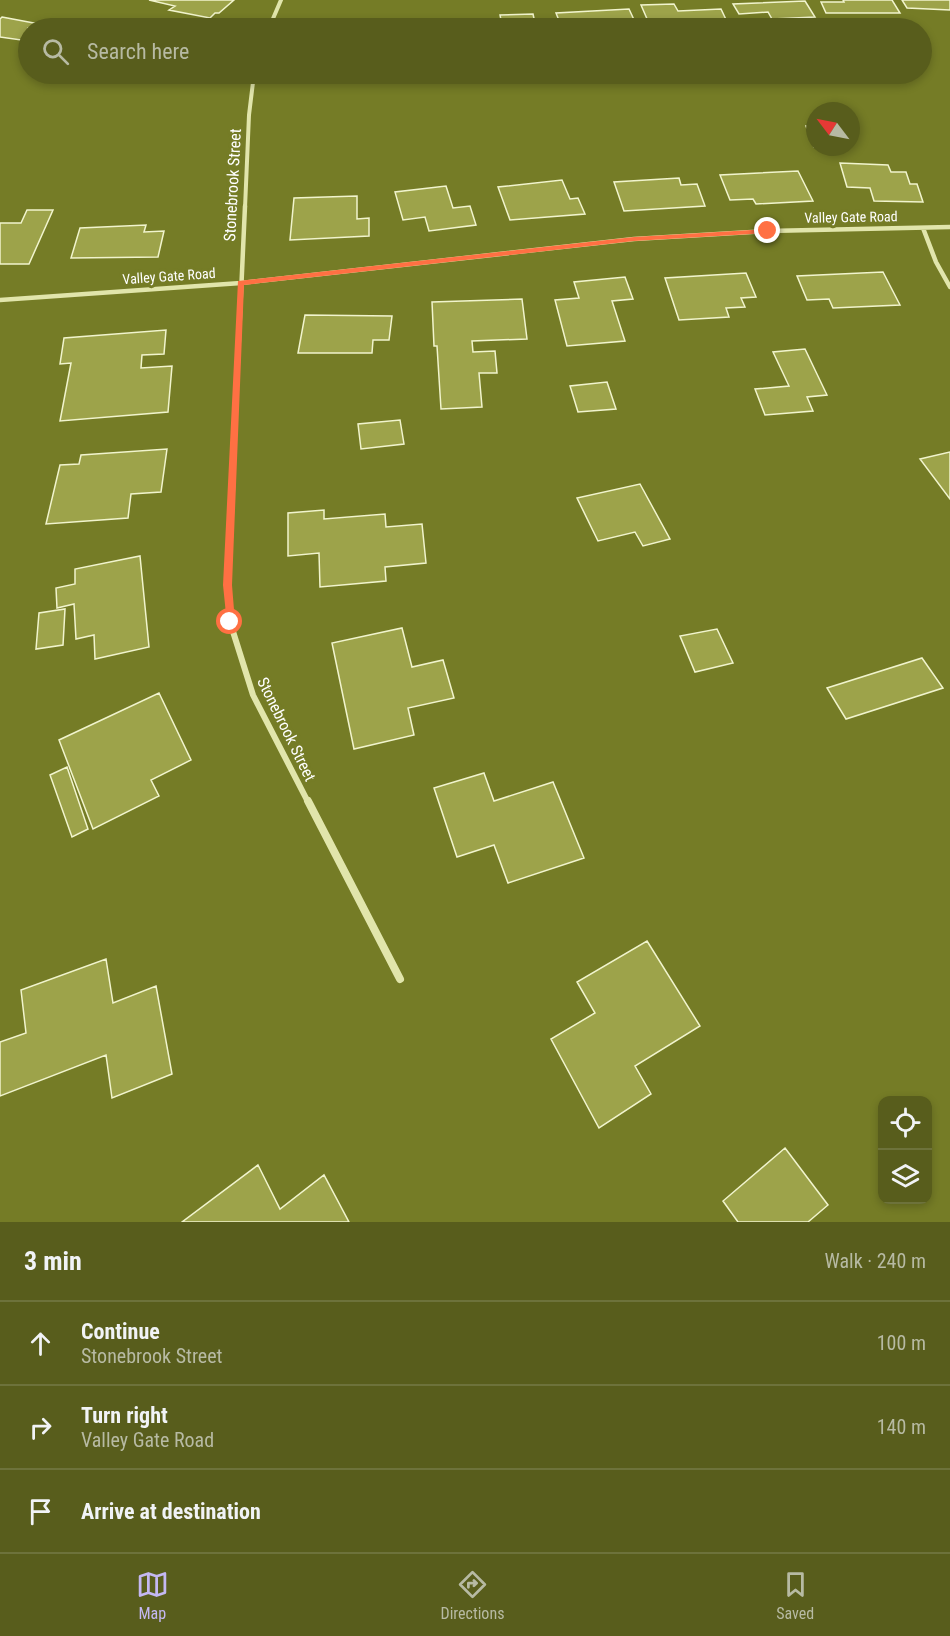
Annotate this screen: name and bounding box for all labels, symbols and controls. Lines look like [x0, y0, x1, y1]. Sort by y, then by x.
search box [18, 18, 932, 84]
icon: search [39, 35, 72, 68]
text: Search here [87, 39, 189, 64]
north arrow [806, 102, 860, 156]
street label: Stonebrook Street [220, 128, 245, 242]
street label: Valley Gate Road [804, 208, 898, 226]
route end [754, 217, 780, 243]
street label: Valley Gate Road [122, 265, 216, 287]
route start [216, 608, 242, 634]
street label: Stonebrook Street [253, 674, 320, 784]
map controls [878, 1096, 932, 1204]
button: locate [878, 1096, 932, 1150]
button: layers [878, 1150, 932, 1204]
text: 3 min [24, 1246, 82, 1276]
text: Walk · 240 m [825, 1249, 926, 1273]
text: Continue [81, 1319, 160, 1344]
icon: ahead [24, 1327, 57, 1360]
text: 100 m [877, 1331, 926, 1355]
text: Stonebrook Street [81, 1344, 223, 1368]
text: Turn right [81, 1403, 168, 1428]
icon: right [24, 1411, 57, 1444]
text: 140 m [877, 1415, 926, 1439]
text: Valley Gate Road [81, 1428, 214, 1452]
icon: arrive [24, 1495, 57, 1528]
text: Arrive at destination [81, 1499, 261, 1524]
tab: Map [136, 1568, 169, 1623]
tab: Directions [441, 1568, 504, 1623]
tab: Saved [776, 1568, 814, 1623]

